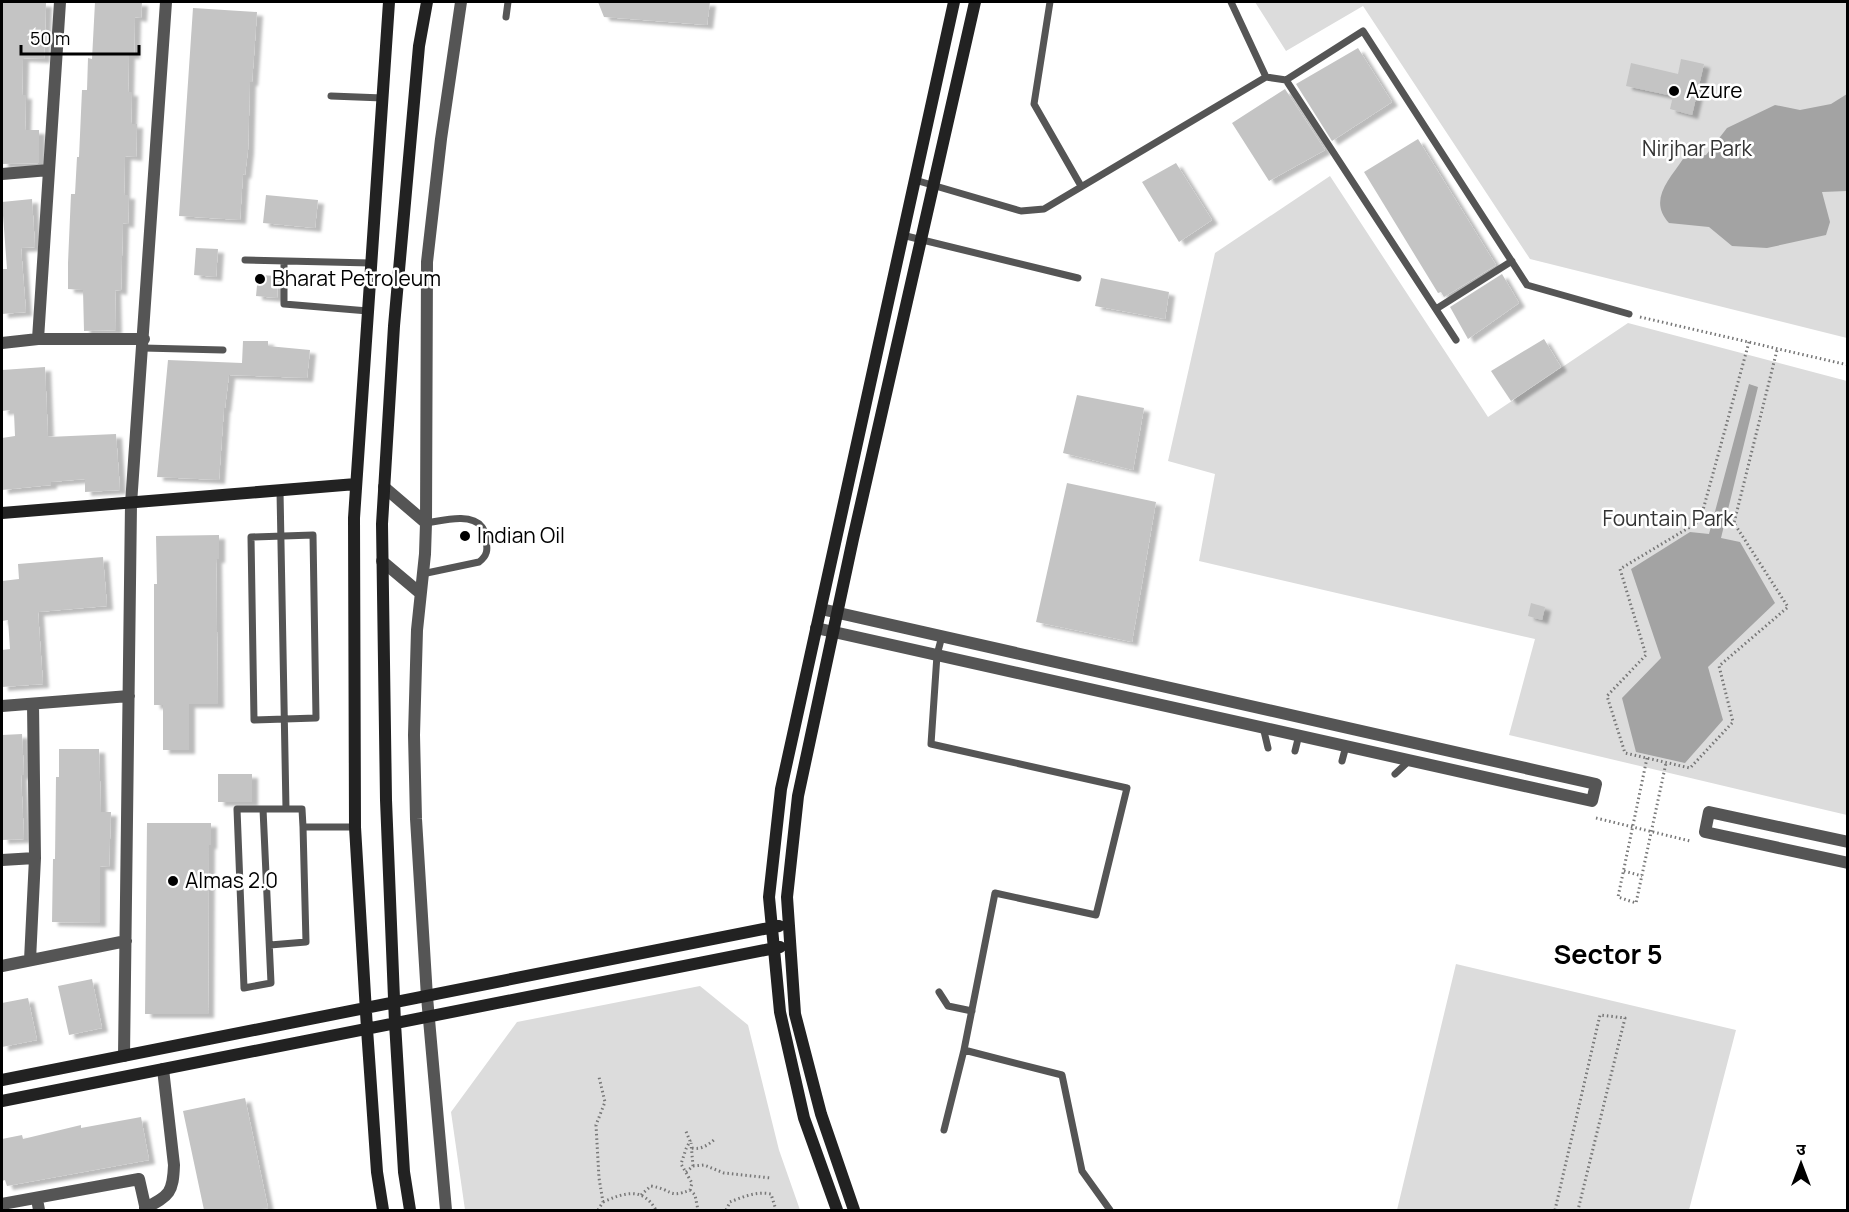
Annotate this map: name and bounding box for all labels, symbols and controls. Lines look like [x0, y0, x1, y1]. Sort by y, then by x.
scale bar [21, 18, 140, 56]
text: 50 m [30, 26, 70, 50]
place label: Azure [1686, 76, 1743, 104]
marker: Azure [1667, 84, 1681, 98]
park label: Nirjhar Park [1642, 134, 1753, 162]
place label: Bharat Petroleum [272, 264, 441, 292]
marker: Bharat Petroleum [253, 272, 267, 286]
park label: Fountain Park [1602, 504, 1734, 532]
place label: Indian Oil [477, 521, 565, 549]
marker: Indian Oil [458, 529, 472, 543]
place label: Almas 2.0 [185, 866, 278, 894]
marker: Almas 2.0 [166, 874, 180, 888]
district label: Sector 5 [1553, 935, 1663, 972]
north arrow [1771, 1134, 1831, 1194]
text: उ [1796, 1138, 1806, 1160]

